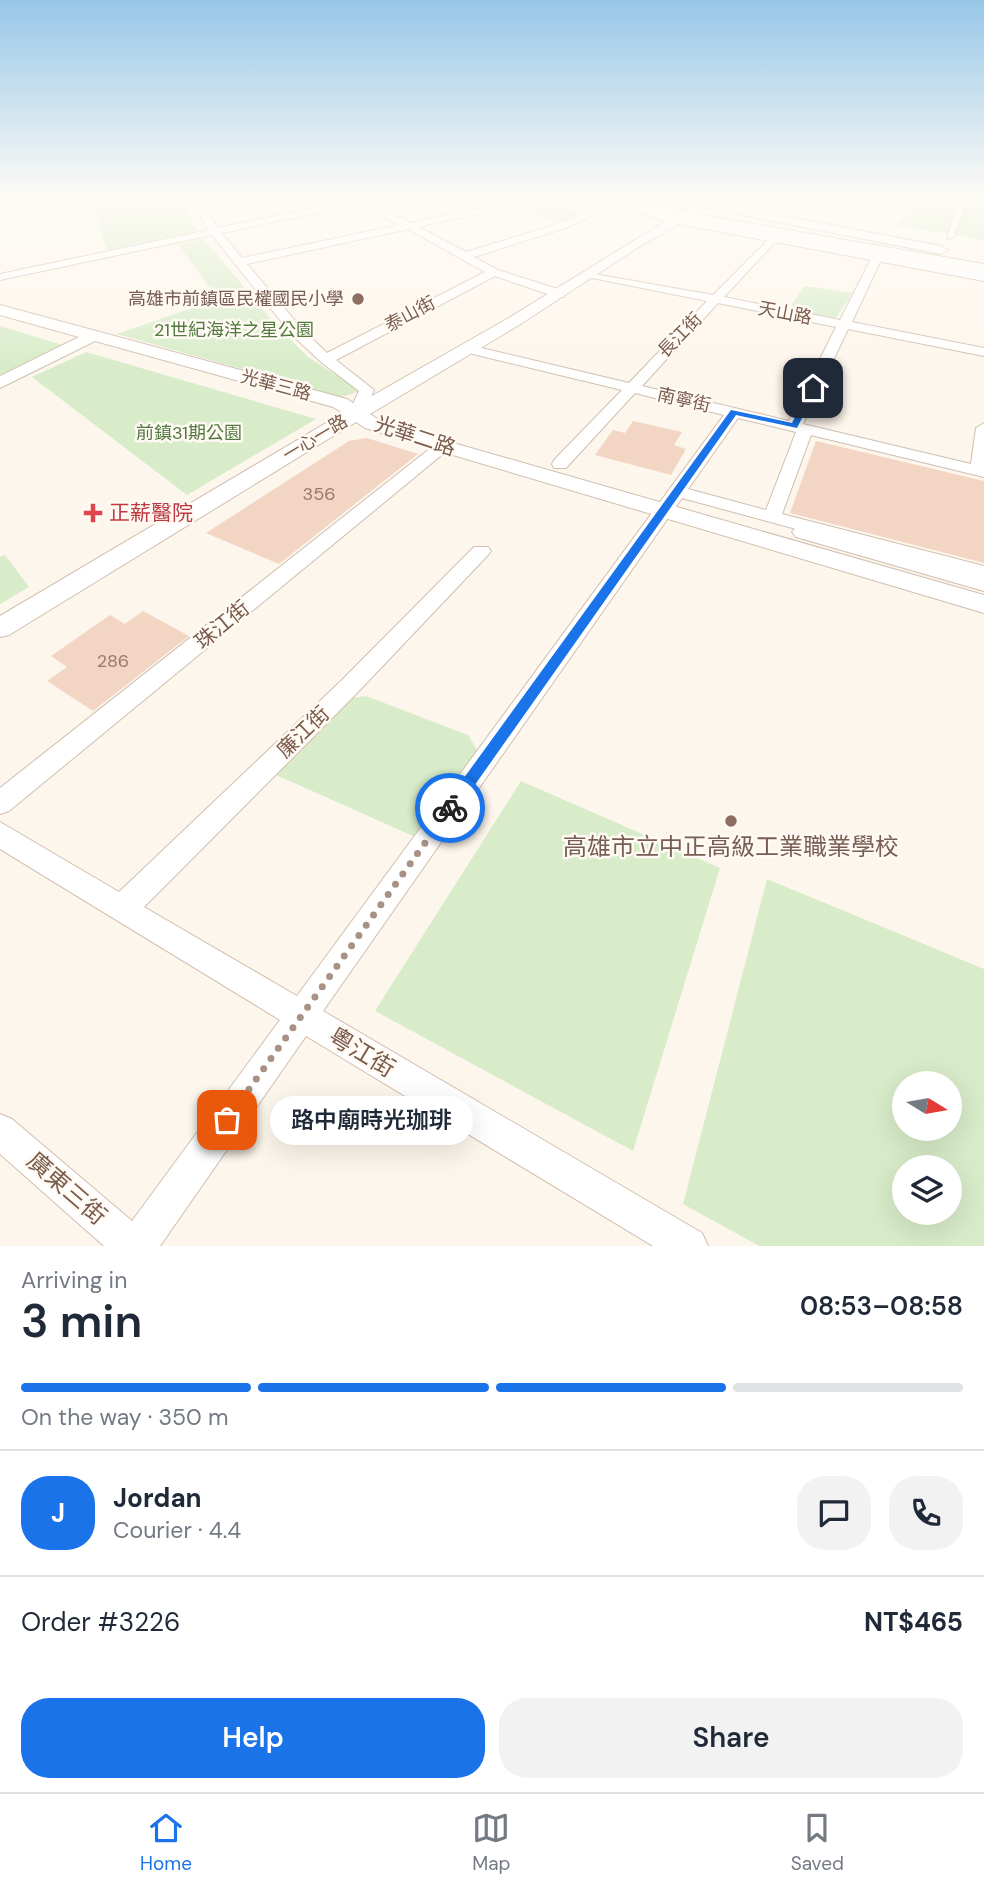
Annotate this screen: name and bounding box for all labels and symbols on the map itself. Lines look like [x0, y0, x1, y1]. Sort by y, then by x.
place label: 高雄市前鎮區民權國民小學 [128, 287, 344, 311]
marker: 高雄市前鎮區民權國民小學 [350, 291, 366, 307]
street label: 泰山街 [381, 291, 439, 337]
street label: 天山路 [756, 296, 814, 330]
street label: 長江街 [653, 307, 707, 363]
park label: 21世紀海洋之星公園 [154, 318, 314, 342]
pin [783, 358, 843, 418]
street label: 光華三路 [238, 364, 314, 406]
street label: 南寧街 [655, 382, 713, 418]
street label: 一心一路 [278, 409, 352, 467]
street label: 光華二路 [371, 410, 459, 462]
park label: 前鎮31期公園 [136, 421, 242, 445]
house number: 356 [303, 482, 335, 506]
place label: 正薪醫院 [109, 499, 193, 527]
marker: 正薪醫院 [83, 503, 103, 523]
street label: 珠江街 [189, 594, 255, 656]
house number: 286 [97, 649, 129, 673]
street label: 廉江街 [271, 700, 335, 764]
courier [415, 773, 485, 843]
marker: 高雄市立中正高級工業職業學校 [723, 813, 739, 829]
place label: 高雄市立中正高級工業職業學校 [563, 831, 899, 862]
street label: 粵江街 [323, 1020, 401, 1084]
north arrow [892, 1071, 962, 1141]
pin [197, 1090, 257, 1150]
callout: 路中廟時光珈琲 [269, 1096, 472, 1144]
street label: 廣東三街 [21, 1145, 113, 1231]

